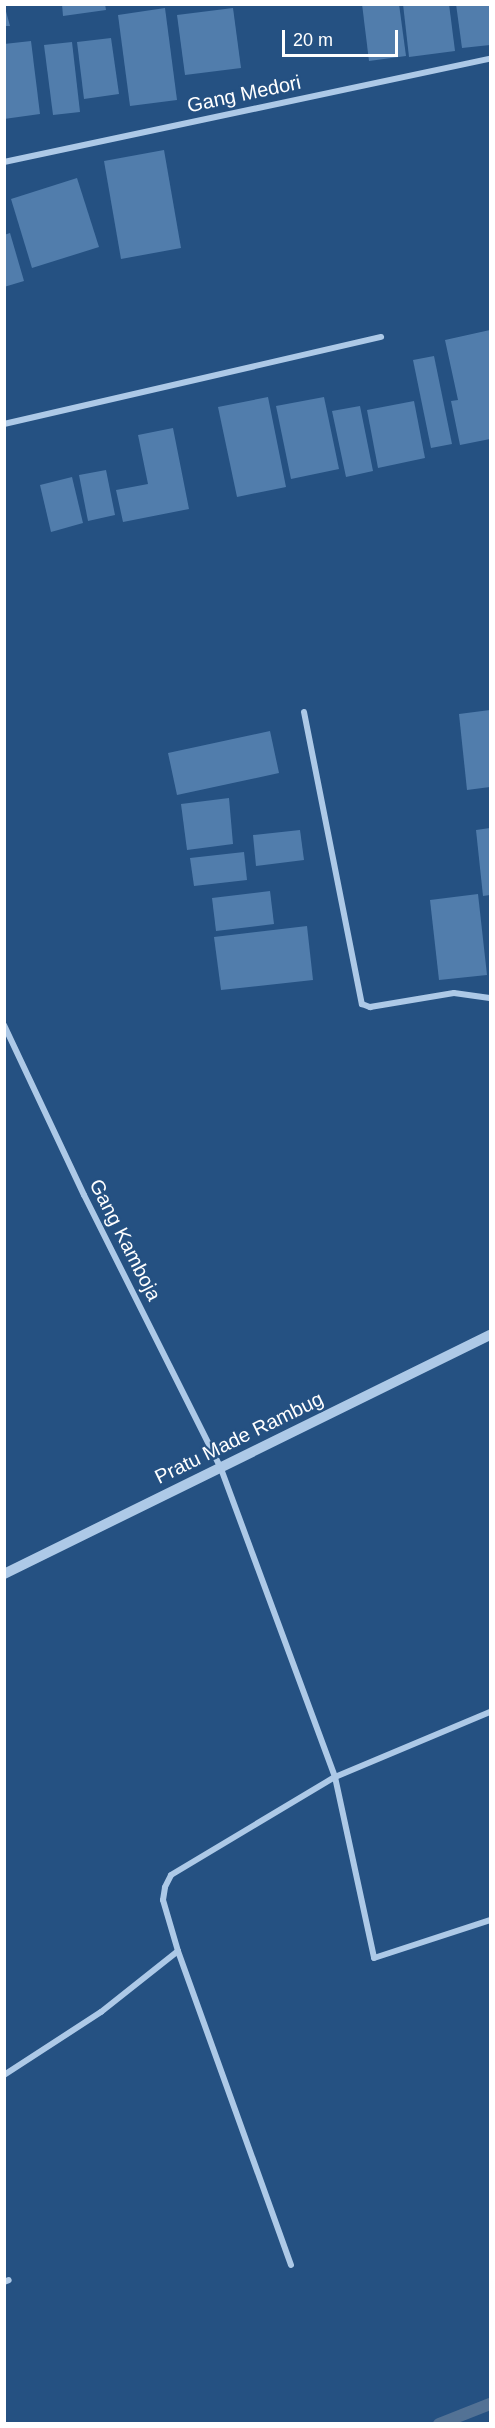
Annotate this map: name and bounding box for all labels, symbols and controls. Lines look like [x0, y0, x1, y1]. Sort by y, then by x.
scale bar [285, 18, 400, 56]
text: 20 m [293, 30, 333, 50]
street label: Gang Medori [185, 70, 303, 118]
street label: Gang Kamboja [84, 1175, 166, 1305]
street label: Pratu Made Rambug [151, 1387, 327, 1489]

